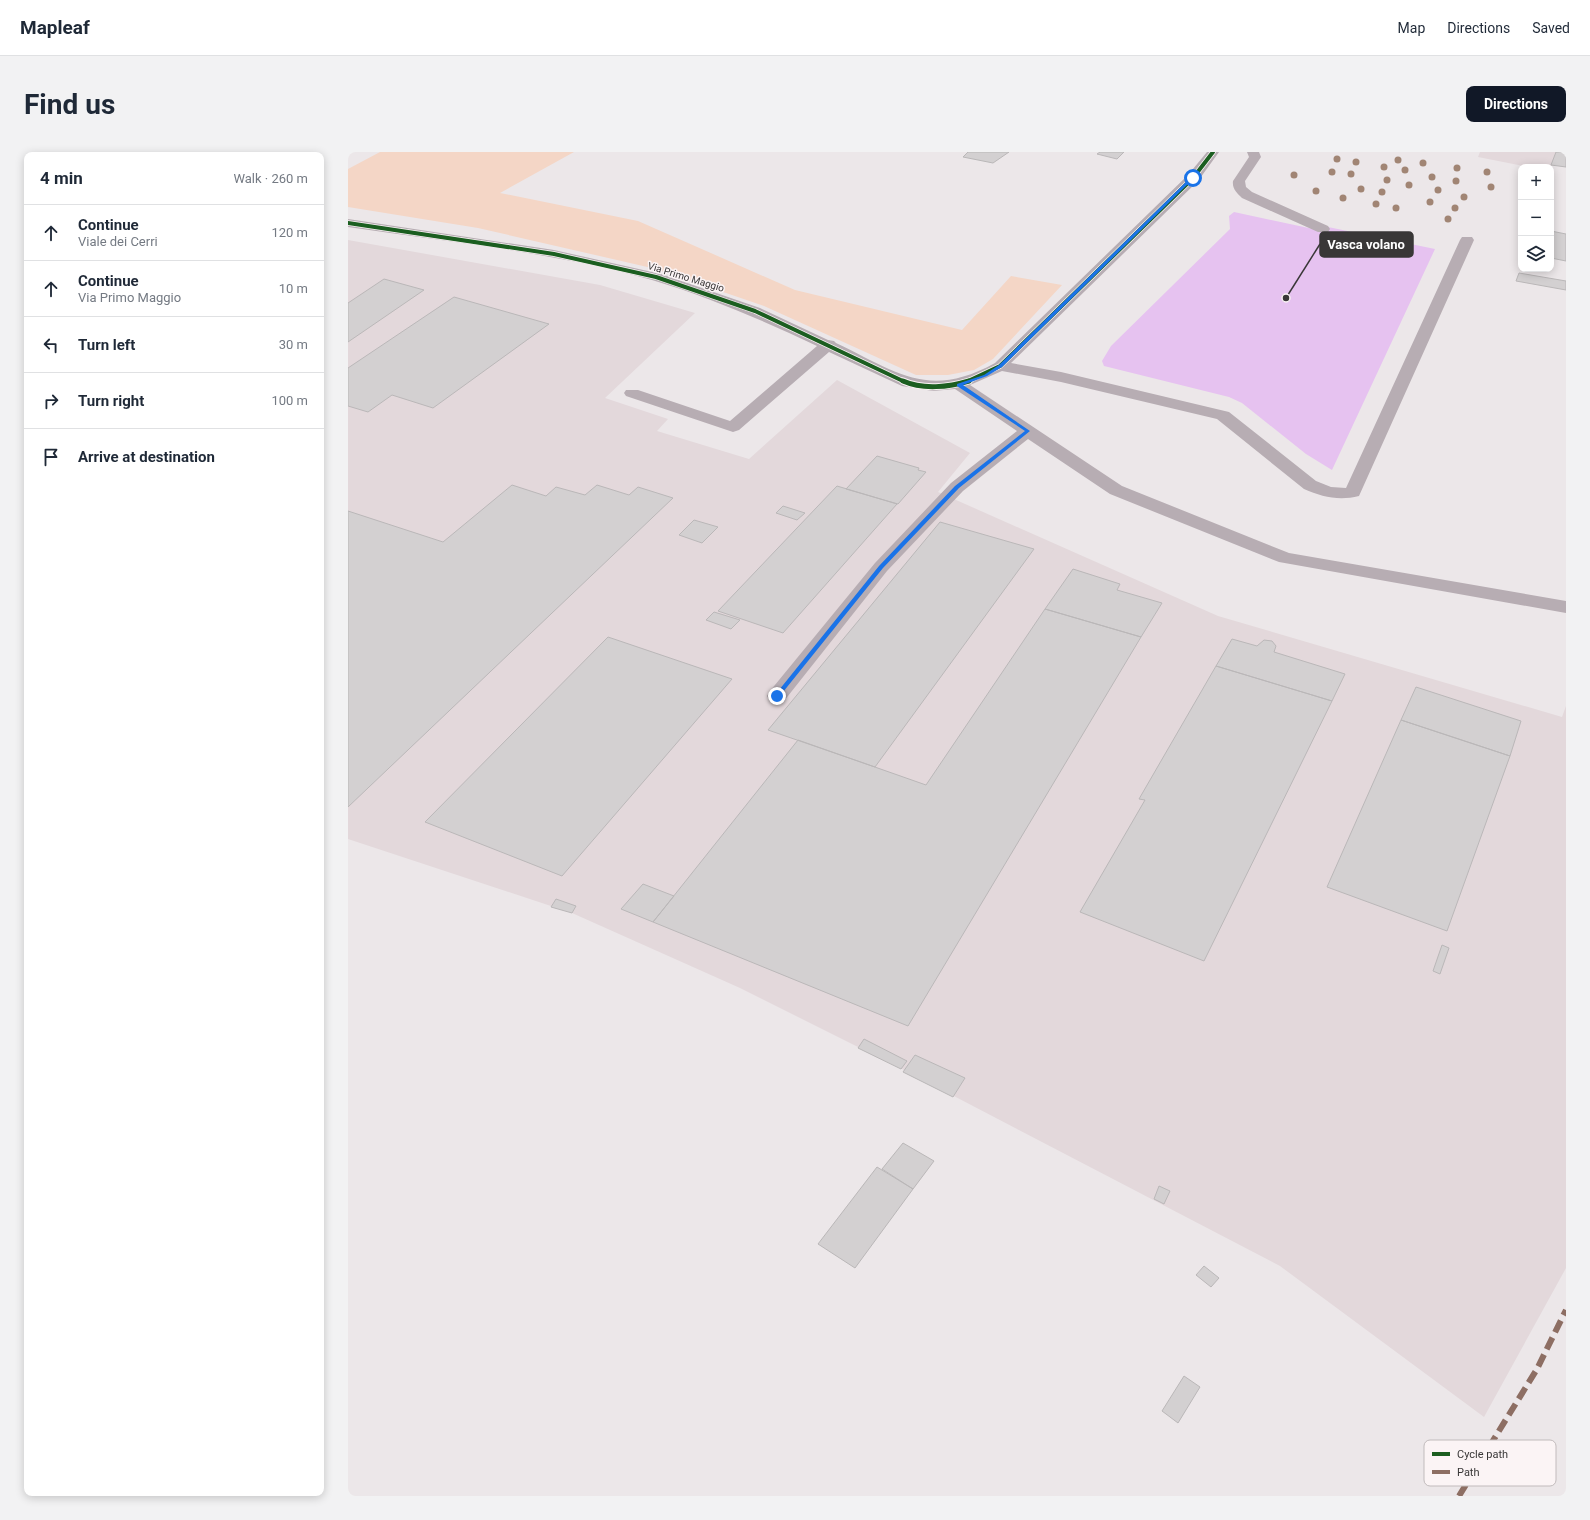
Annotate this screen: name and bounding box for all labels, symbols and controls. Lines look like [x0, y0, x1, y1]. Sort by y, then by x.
text: Mapleaf [20, 16, 90, 39]
text: Map [1398, 20, 1425, 36]
text: Directions [1447, 20, 1510, 36]
text: Saved [1532, 20, 1570, 36]
button: Directions [1466, 86, 1566, 122]
text: Find us [24, 88, 115, 121]
map controls [1518, 164, 1554, 272]
button: + [1518, 164, 1554, 200]
text: 4 min [40, 168, 83, 188]
route start [1184, 169, 1202, 187]
text: Walk · 260 m [233, 171, 308, 186]
button: − [1518, 200, 1554, 236]
text: Continue [78, 216, 139, 234]
icon: ahead [40, 222, 62, 244]
text: 120 m [271, 225, 308, 240]
callout: Vasca volano [1320, 232, 1413, 257]
text: Viale dei Cerri [78, 234, 158, 249]
button: layers [1518, 236, 1554, 272]
text: Vasca volano [1327, 237, 1405, 252]
street label: Via Primo Maggio [646, 260, 726, 294]
text: Continue [78, 272, 139, 290]
icon: ahead [40, 278, 62, 300]
text: 10 m [279, 281, 308, 296]
text: Via Primo Maggio [78, 290, 181, 305]
icon: left [40, 334, 62, 356]
text: Turn left [78, 336, 135, 354]
text: 30 m [279, 337, 308, 352]
icon: right [40, 390, 62, 412]
text: Turn right [78, 392, 144, 410]
text: 100 m [271, 393, 308, 408]
icon: arrive [40, 446, 62, 468]
text: Arrive at destination [78, 448, 215, 466]
route end [768, 687, 786, 705]
legend [1424, 1440, 1556, 1486]
text: Cycle path [1457, 1448, 1508, 1461]
text: Path [1457, 1466, 1480, 1479]

